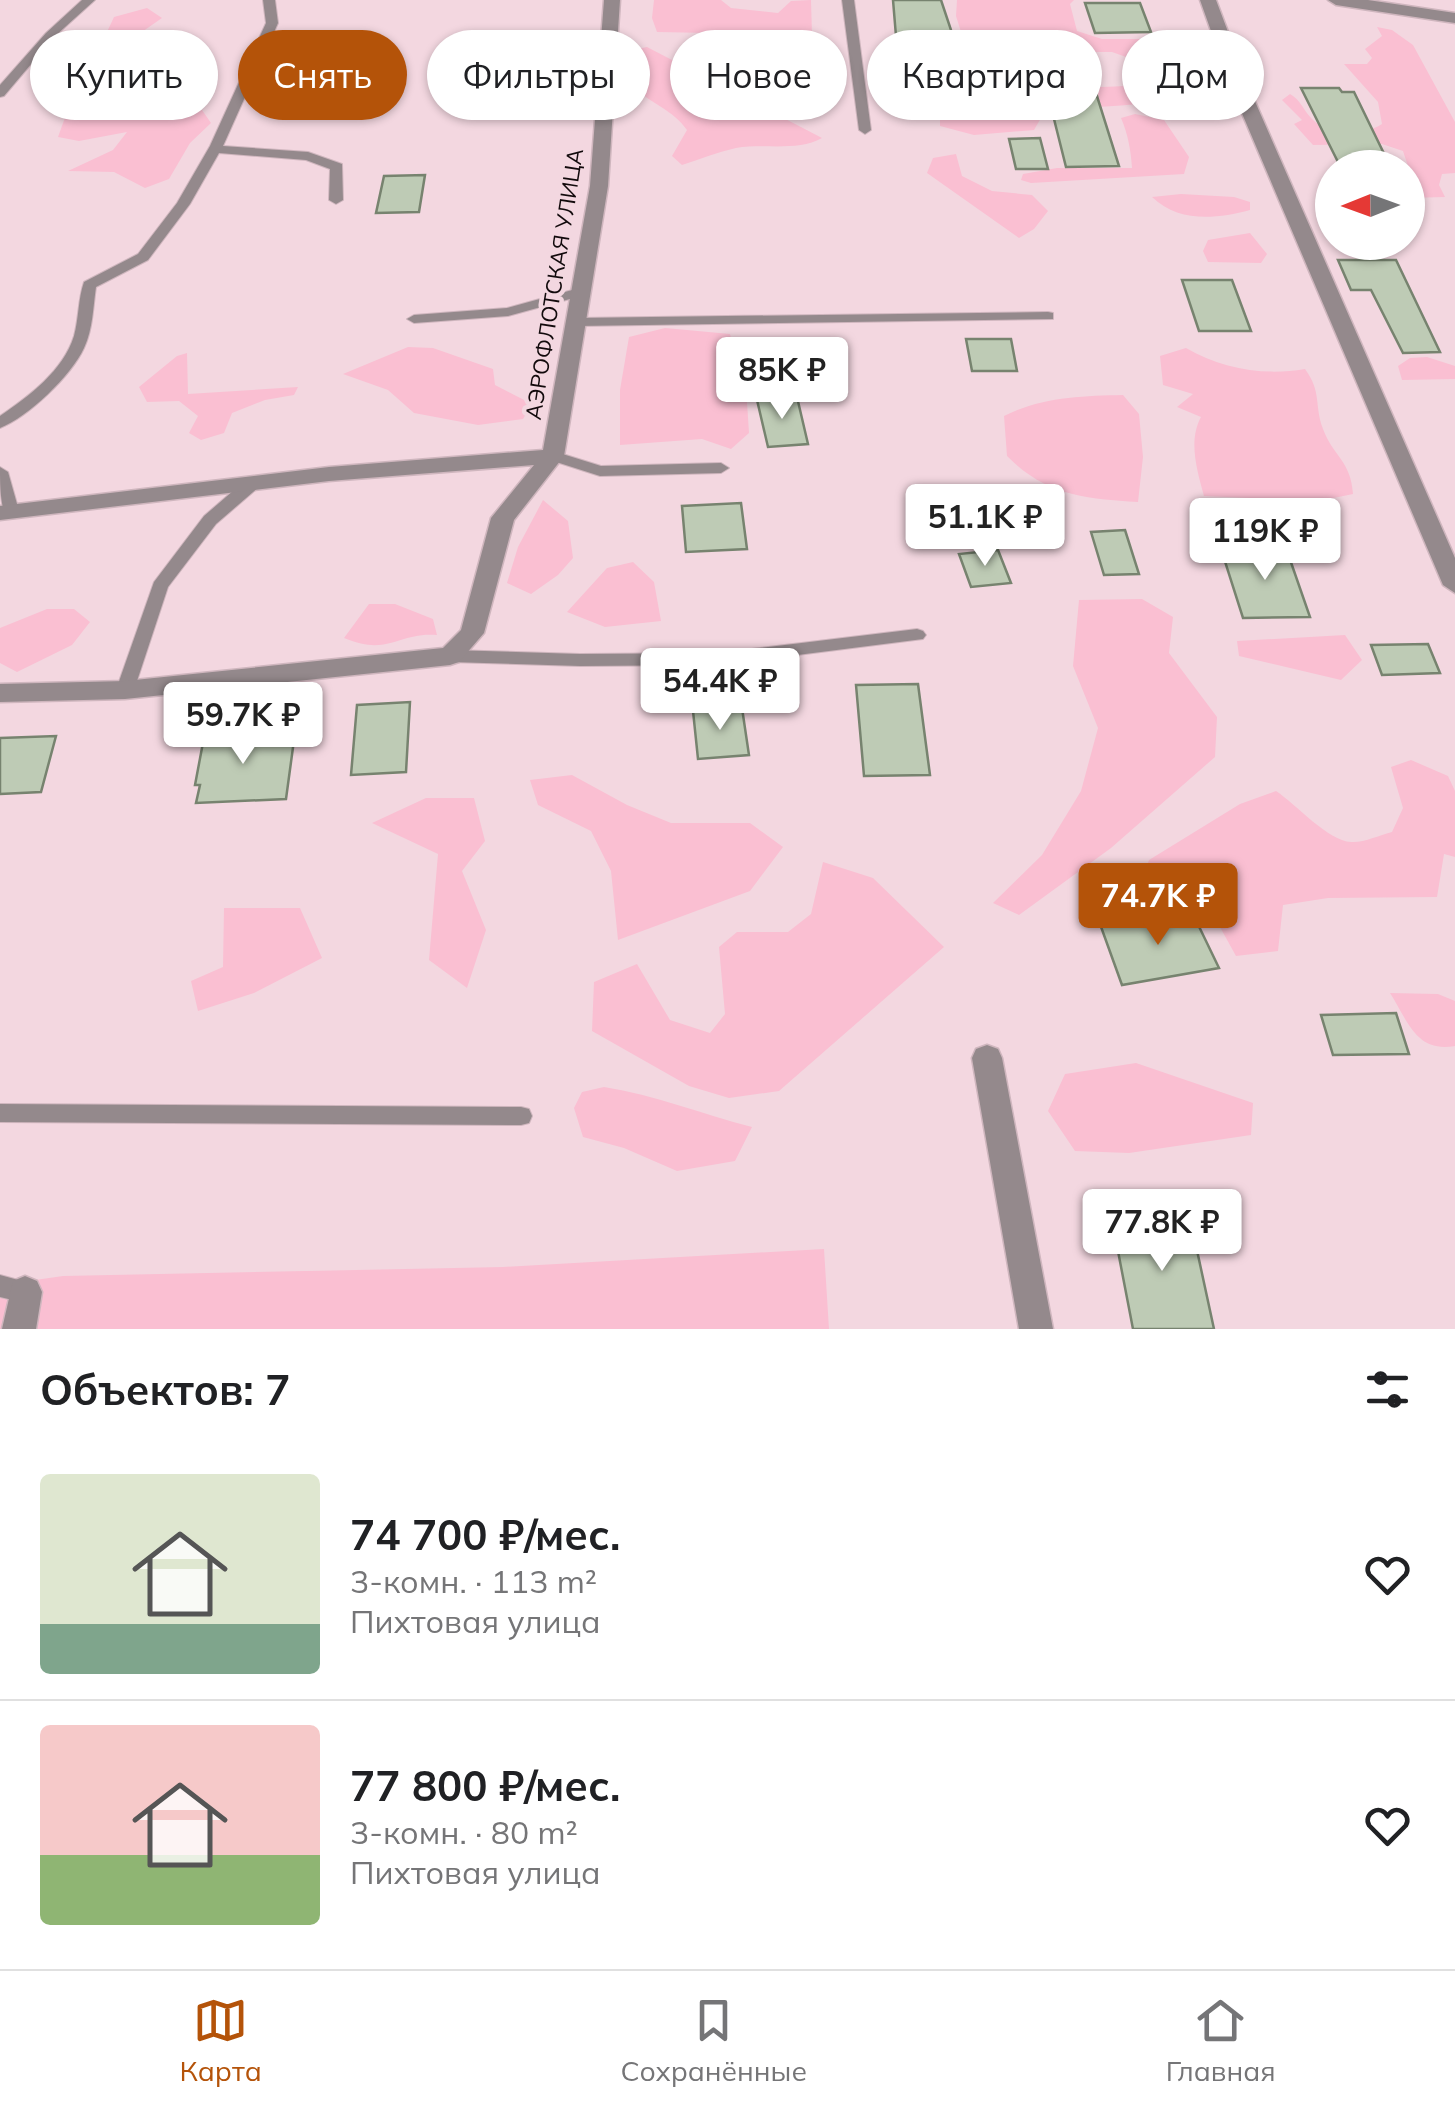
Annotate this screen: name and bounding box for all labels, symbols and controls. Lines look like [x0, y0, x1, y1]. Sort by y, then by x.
chip: Купить [30, 30, 218, 120]
chip: Снять [238, 30, 407, 120]
chip: Фильтры [427, 30, 650, 120]
chip: Новое [670, 30, 847, 120]
chip: Квартира [867, 30, 1102, 120]
chip: Дом [1122, 30, 1264, 120]
street label: АЭРОФЛОТСКАЯ УЛИЦА [519, 146, 589, 422]
north arrow [1315, 150, 1425, 260]
map controls [1315, 150, 1425, 260]
pin: 85K ₽ [712, 337, 852, 422]
text: 85K ₽ [738, 349, 826, 389]
pin: 51.1K ₽ [893, 484, 1077, 569]
text: 51.1K ₽ [928, 496, 1042, 536]
pin: 119K ₽ [1184, 498, 1346, 583]
text: 119K ₽ [1212, 510, 1318, 550]
pin: 54.4K ₽ [628, 648, 812, 733]
text: 54.4K ₽ [663, 660, 777, 700]
pin: 59.7K ₽ [151, 682, 335, 767]
text: 59.7K ₽ [186, 694, 300, 734]
pin: 74.7K ₽ [1066, 863, 1250, 948]
text: 74.7K ₽ [1101, 875, 1215, 915]
pin: 77.8K ₽ [1070, 1189, 1254, 1274]
text: 77.8K ₽ [1105, 1201, 1219, 1241]
icon: filters [1360, 1362, 1415, 1417]
text: Объектов: 7 [40, 1363, 290, 1416]
text: 74 700 ₽/мес. [350, 1508, 620, 1561]
icon: home [120, 1514, 240, 1634]
icon: heart [1360, 1547, 1415, 1602]
text: 3-комн. · 113 m² [350, 1561, 597, 1601]
text: Пихтовая улица [350, 1601, 601, 1641]
text: 77 800 ₽/мес. [350, 1759, 620, 1812]
icon: home [120, 1765, 240, 1885]
icon: heart [1360, 1798, 1415, 1853]
text: 3-комн. · 80 m² [350, 1812, 578, 1852]
text: Пихтовая улица [350, 1852, 601, 1892]
tab: Карта [179, 1993, 262, 2088]
tab: Сохранённые [621, 1993, 807, 2088]
tab: Главная [1166, 1993, 1276, 2088]

